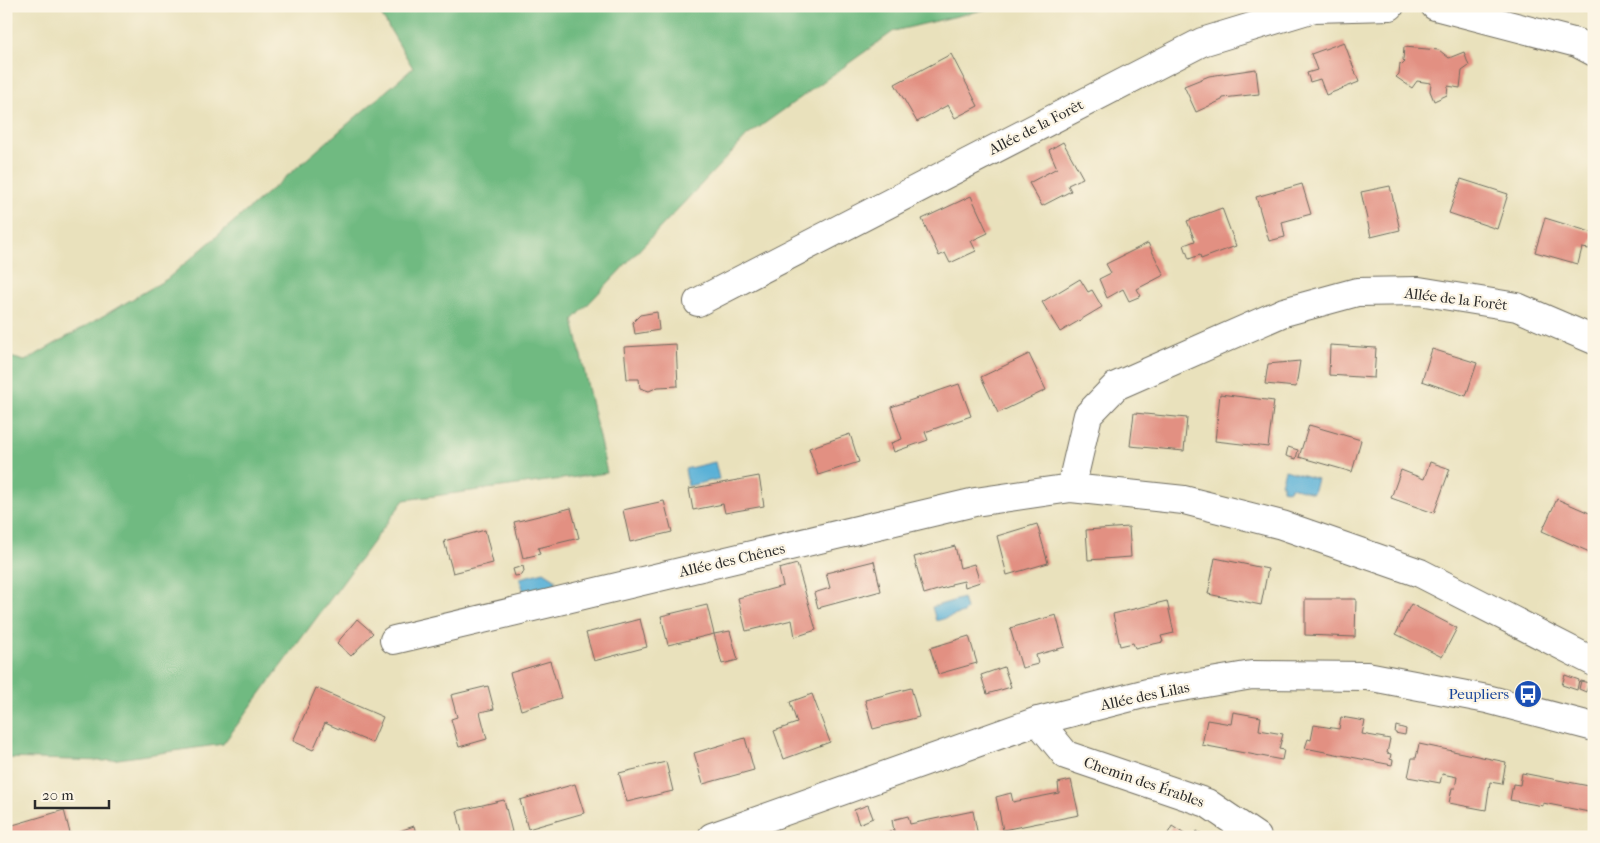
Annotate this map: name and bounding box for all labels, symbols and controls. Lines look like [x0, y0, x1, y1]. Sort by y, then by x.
street label: Allée de la Forêt [985, 95, 1087, 159]
street label: Allée de la Forêt [1402, 284, 1509, 314]
street label: Allée des Chênes [676, 539, 787, 581]
street label: Allée des Lilas [1098, 678, 1192, 714]
bus stop icon: Peupliers [1513, 679, 1543, 709]
place label: Peupliers [1449, 685, 1509, 703]
street label: Chemin des Érables [1081, 753, 1207, 811]
scale bar [35, 778, 109, 810]
text: 20 m [42, 786, 74, 804]

